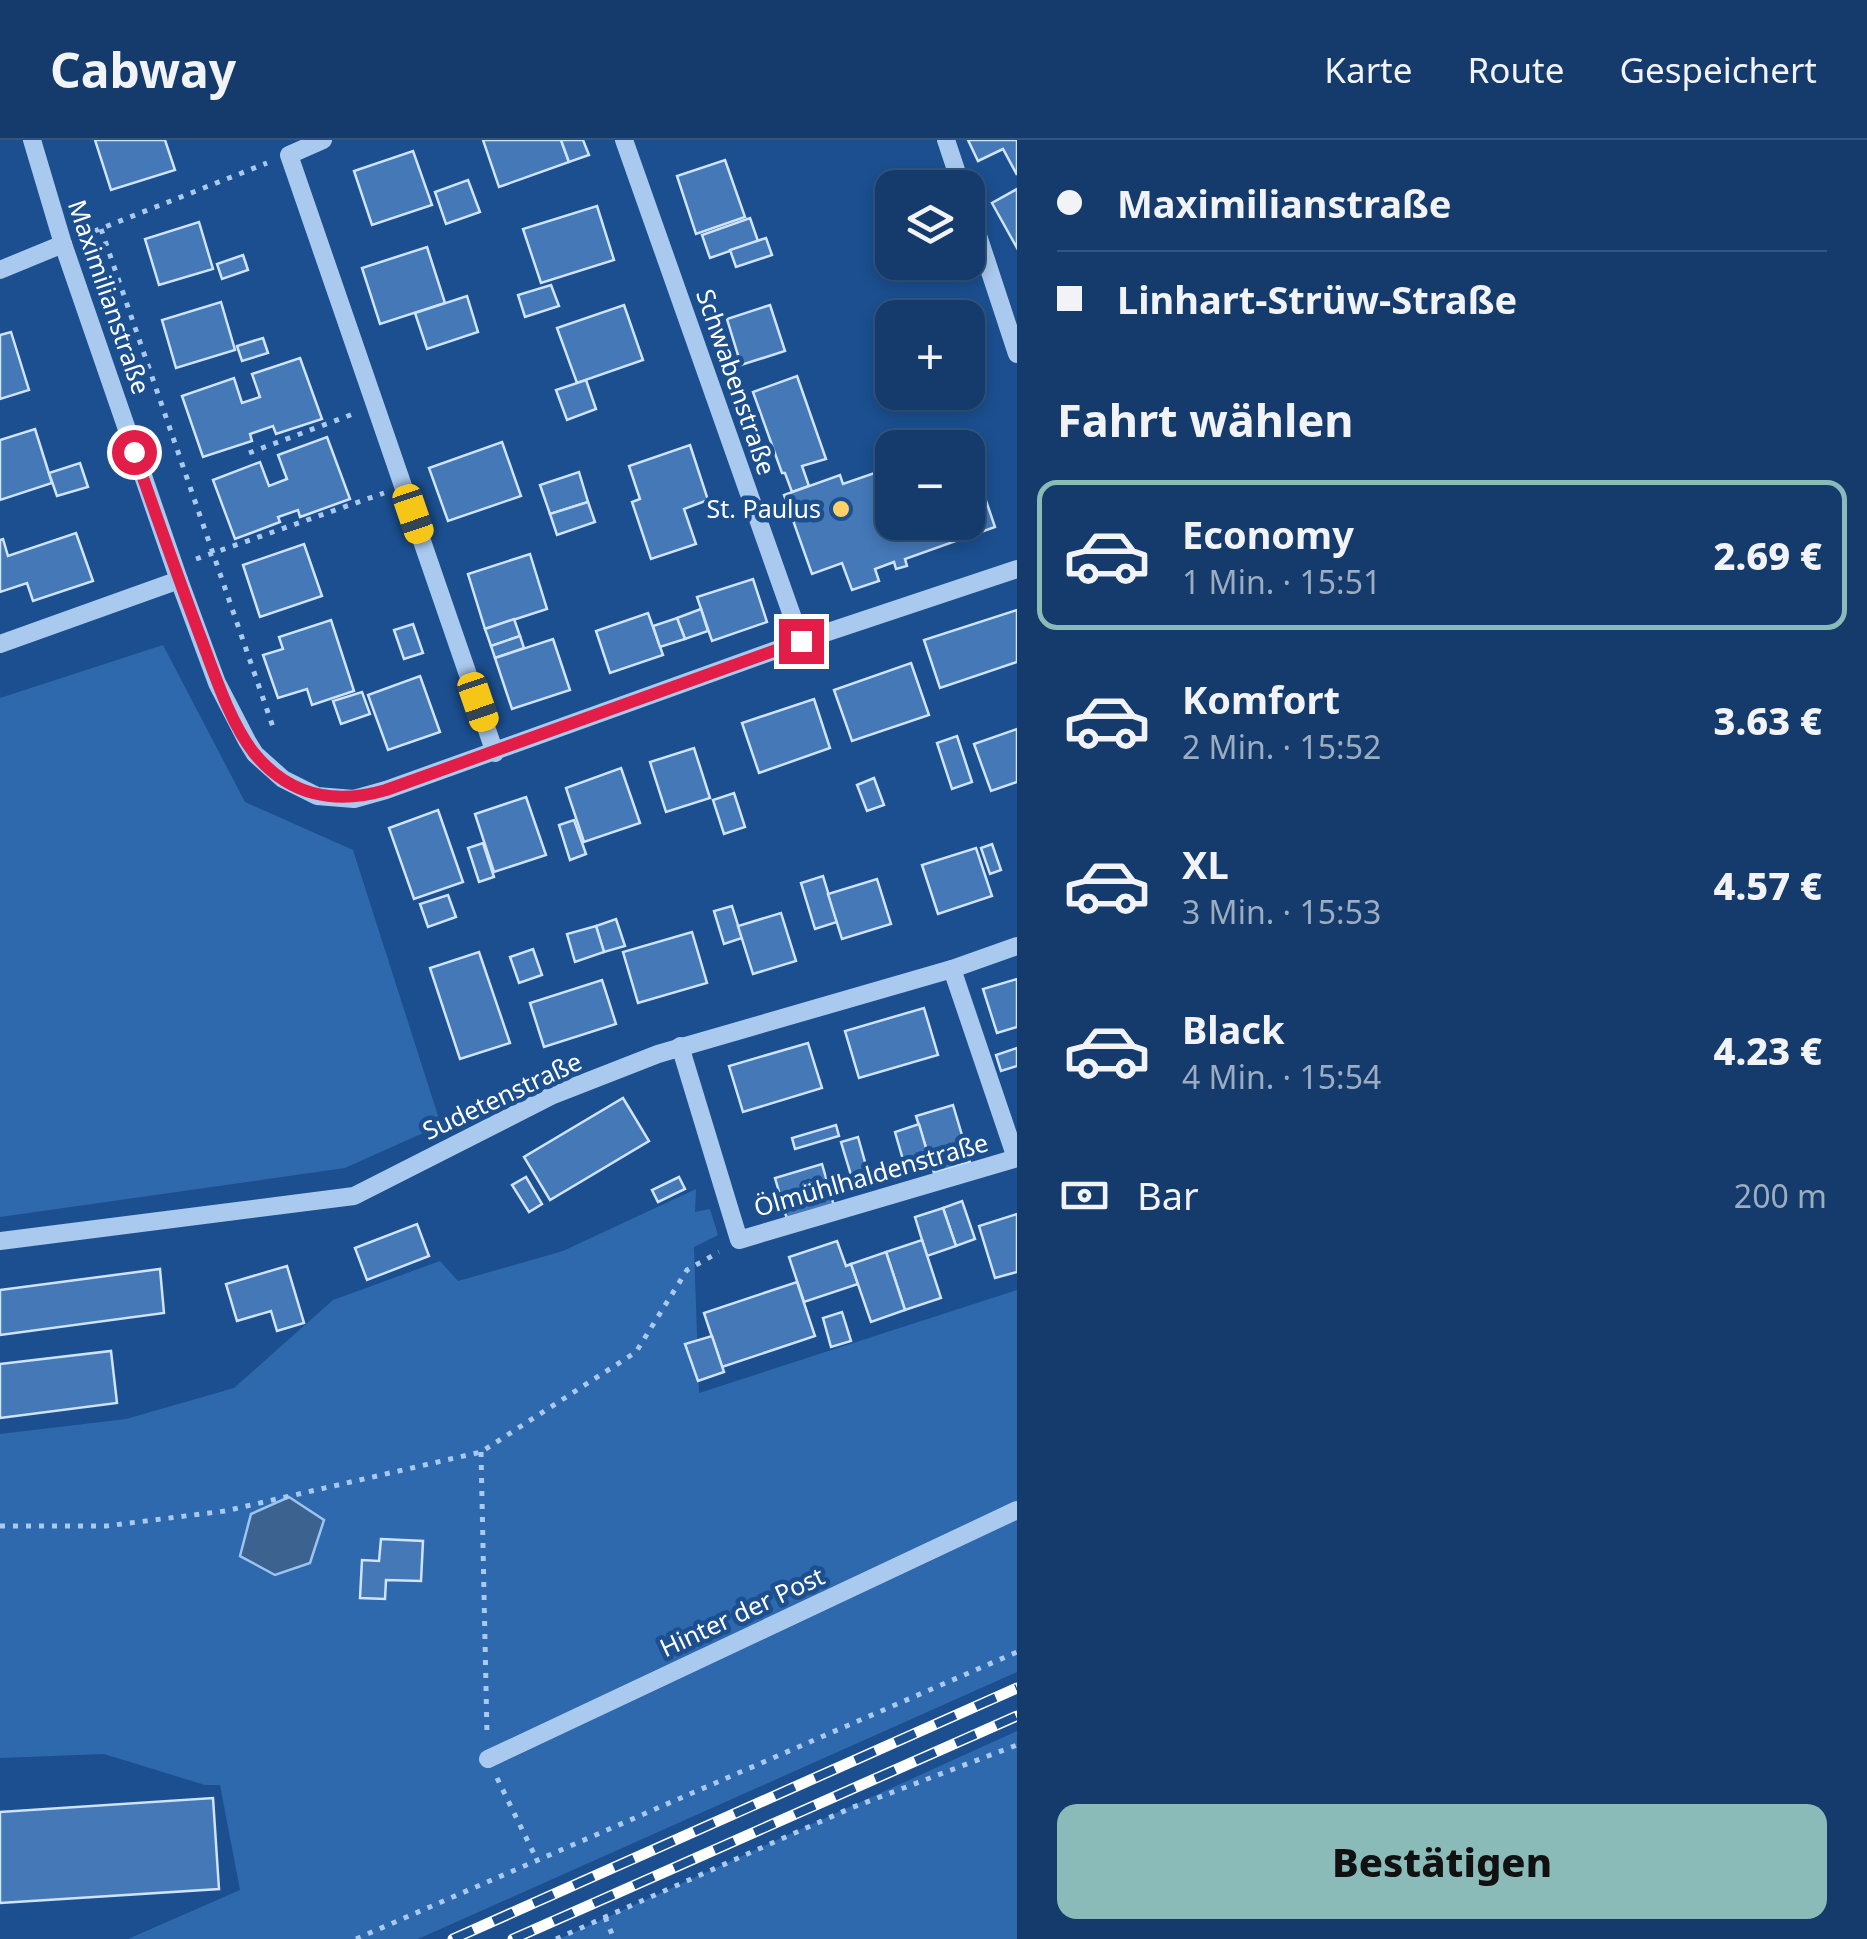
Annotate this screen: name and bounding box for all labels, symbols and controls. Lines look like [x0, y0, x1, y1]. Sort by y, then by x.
text: Cabway [50, 37, 236, 102]
text: Karte [1324, 46, 1413, 93]
text: Route [1468, 46, 1564, 93]
text: Gespeichert [1619, 46, 1817, 93]
map controls [875, 170, 985, 540]
button: layers [875, 170, 985, 280]
text: Maximilianstraße [1117, 177, 1451, 229]
street label: Maximilianstraße [61, 195, 159, 398]
text: Linhart-Strüw-Straße [1117, 273, 1517, 325]
street label: Schwabenstraße [689, 284, 785, 479]
button: + [875, 300, 985, 410]
text: Fahrt wählen [1057, 389, 1354, 450]
route start [112, 430, 157, 475]
button: − [875, 430, 985, 540]
car [389, 481, 437, 547]
place label: St. Paulus [707, 491, 821, 525]
marker: St. Paulus [830, 498, 852, 520]
text: Economy [1182, 508, 1354, 560]
icon: car [1062, 510, 1152, 600]
text: 2.69 € [1713, 529, 1822, 581]
text: 1 Min. · 15:51 [1182, 560, 1381, 603]
route end [779, 619, 824, 664]
car [454, 669, 502, 735]
text: Komfort [1182, 673, 1340, 725]
icon: car [1062, 675, 1152, 765]
text: 3.63 € [1713, 694, 1822, 746]
text: 2 Min. · 15:52 [1182, 725, 1381, 768]
text: XL [1182, 838, 1229, 890]
icon: car [1062, 840, 1152, 930]
text: 4.57 € [1713, 859, 1822, 911]
text: 3 Min. · 15:53 [1182, 890, 1381, 933]
text: Black [1182, 1003, 1285, 1055]
icon: car [1062, 1005, 1152, 1095]
text: 4.23 € [1713, 1024, 1822, 1076]
street label: Sudetenstraße [416, 1043, 587, 1147]
text: 4 Min. · 15:54 [1182, 1055, 1381, 1098]
street label: Ölmühlhaldenstraße [750, 1124, 992, 1224]
icon: cash [1057, 1168, 1112, 1223]
text: Bar [1137, 1169, 1199, 1221]
text: 200 m [1734, 1174, 1827, 1217]
street label: Hinter der Post [654, 1558, 829, 1664]
button: Bestätigen [1057, 1804, 1827, 1919]

